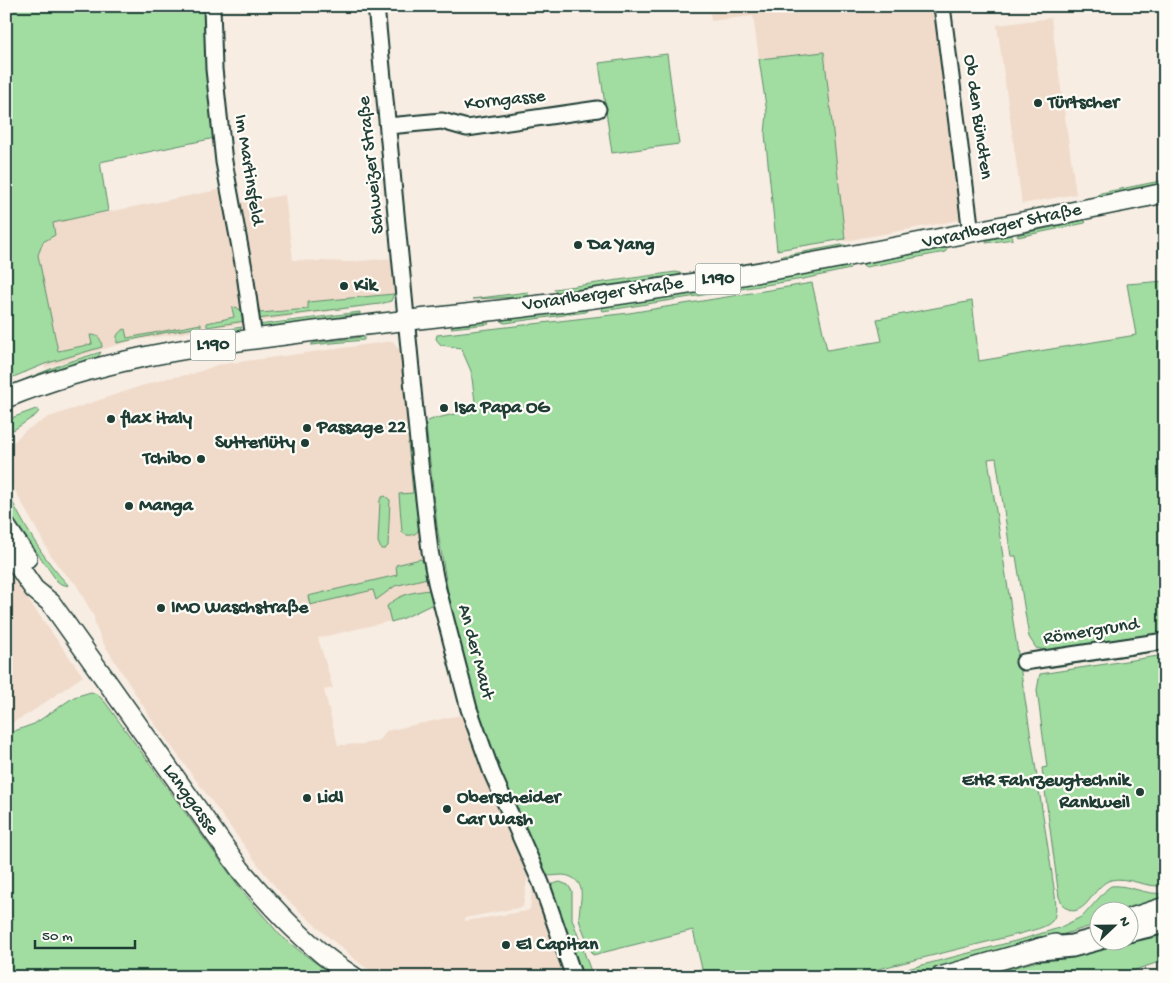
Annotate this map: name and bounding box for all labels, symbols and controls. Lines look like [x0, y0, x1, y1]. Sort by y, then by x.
street label: Ob den Bündten [957, 53, 997, 181]
street label: Korngasse [463, 85, 547, 117]
place label: Türtscher [1046, 92, 1121, 115]
street label: Schweizer Straße [353, 95, 391, 235]
marker: Türtscher [1032, 97, 1044, 109]
street label: Im Martinsfeld [228, 113, 268, 229]
street label: Vorarlberger Straße [919, 199, 1084, 255]
place label: Da Yang [586, 234, 655, 257]
marker: Da Yang [572, 239, 584, 251]
road number: L190 [696, 264, 740, 294]
street label: Vorarlberger Straße [520, 272, 685, 318]
place label: Kik [353, 275, 380, 298]
marker: Kik [338, 280, 350, 292]
road number: L190 [190, 330, 236, 360]
place label: Isa Papa OG [454, 397, 550, 420]
marker: Isa Papa OG [438, 402, 450, 414]
place label: flax italy [120, 408, 193, 431]
marker: flax italy [105, 413, 117, 425]
place label: Passage 22 [316, 417, 407, 440]
marker: Passage 22 [301, 422, 313, 434]
place label: Sutterlüty [215, 432, 296, 455]
marker: Sutterlüty [299, 437, 311, 449]
place label: Tchibo [141, 448, 191, 471]
marker: Tchibo [195, 453, 207, 465]
place label: Manga [139, 495, 195, 518]
marker: Manga [123, 500, 135, 512]
place label: IMO Waschstraße [171, 597, 310, 620]
marker: IMO Waschstraße [155, 602, 167, 614]
street label: An der Maut [451, 602, 499, 704]
street label: Römergrund [1042, 613, 1142, 651]
street label: Langgasse [156, 760, 224, 840]
place label: EHR Fahrzeugtechnik Rankweil [962, 770, 1133, 815]
marker: EHR Fahrzeugtechnik Rankweil [1134, 786, 1146, 798]
place label: Lidl [317, 787, 343, 810]
place label: Oberscheider Car Wash [456, 787, 563, 832]
marker: Lidl [301, 792, 313, 804]
marker: Oberscheider Car Wash [441, 803, 453, 815]
north arrow [1088, 900, 1138, 950]
text: N [1114, 915, 1133, 929]
scale bar [35, 918, 135, 950]
text: 50 m [42, 928, 73, 946]
place label: El Capitan [516, 934, 599, 957]
marker: El Capitan [500, 939, 512, 951]

